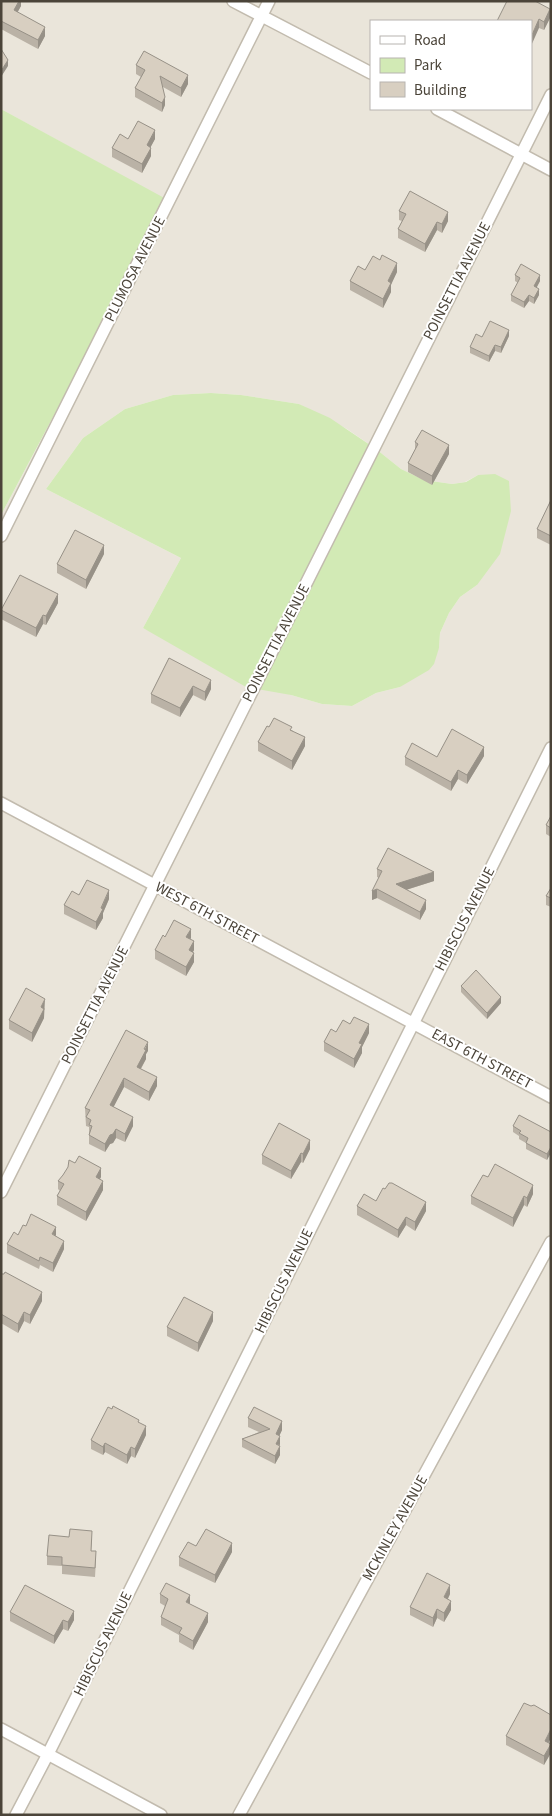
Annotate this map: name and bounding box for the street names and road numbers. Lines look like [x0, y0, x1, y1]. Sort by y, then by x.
street label: PLUMOSA AVENUE [99, 213, 171, 325]
street label: POINSETTIA AVENUE [418, 218, 496, 344]
street label: POINSETTIA AVENUE [237, 580, 315, 706]
street label: HIBISCUS AVENUE [430, 863, 500, 975]
street label: WEST 6TH STREET [151, 877, 263, 949]
street label: POINSETTIA AVENUE [56, 942, 134, 1068]
street label: EAST 6TH STREET [428, 1024, 536, 1094]
street label: HIBISCUS AVENUE [250, 1225, 319, 1337]
street label: MCKINLEY AVENUE [357, 1471, 433, 1585]
street label: HIBISCUS AVENUE [69, 1588, 138, 1700]

